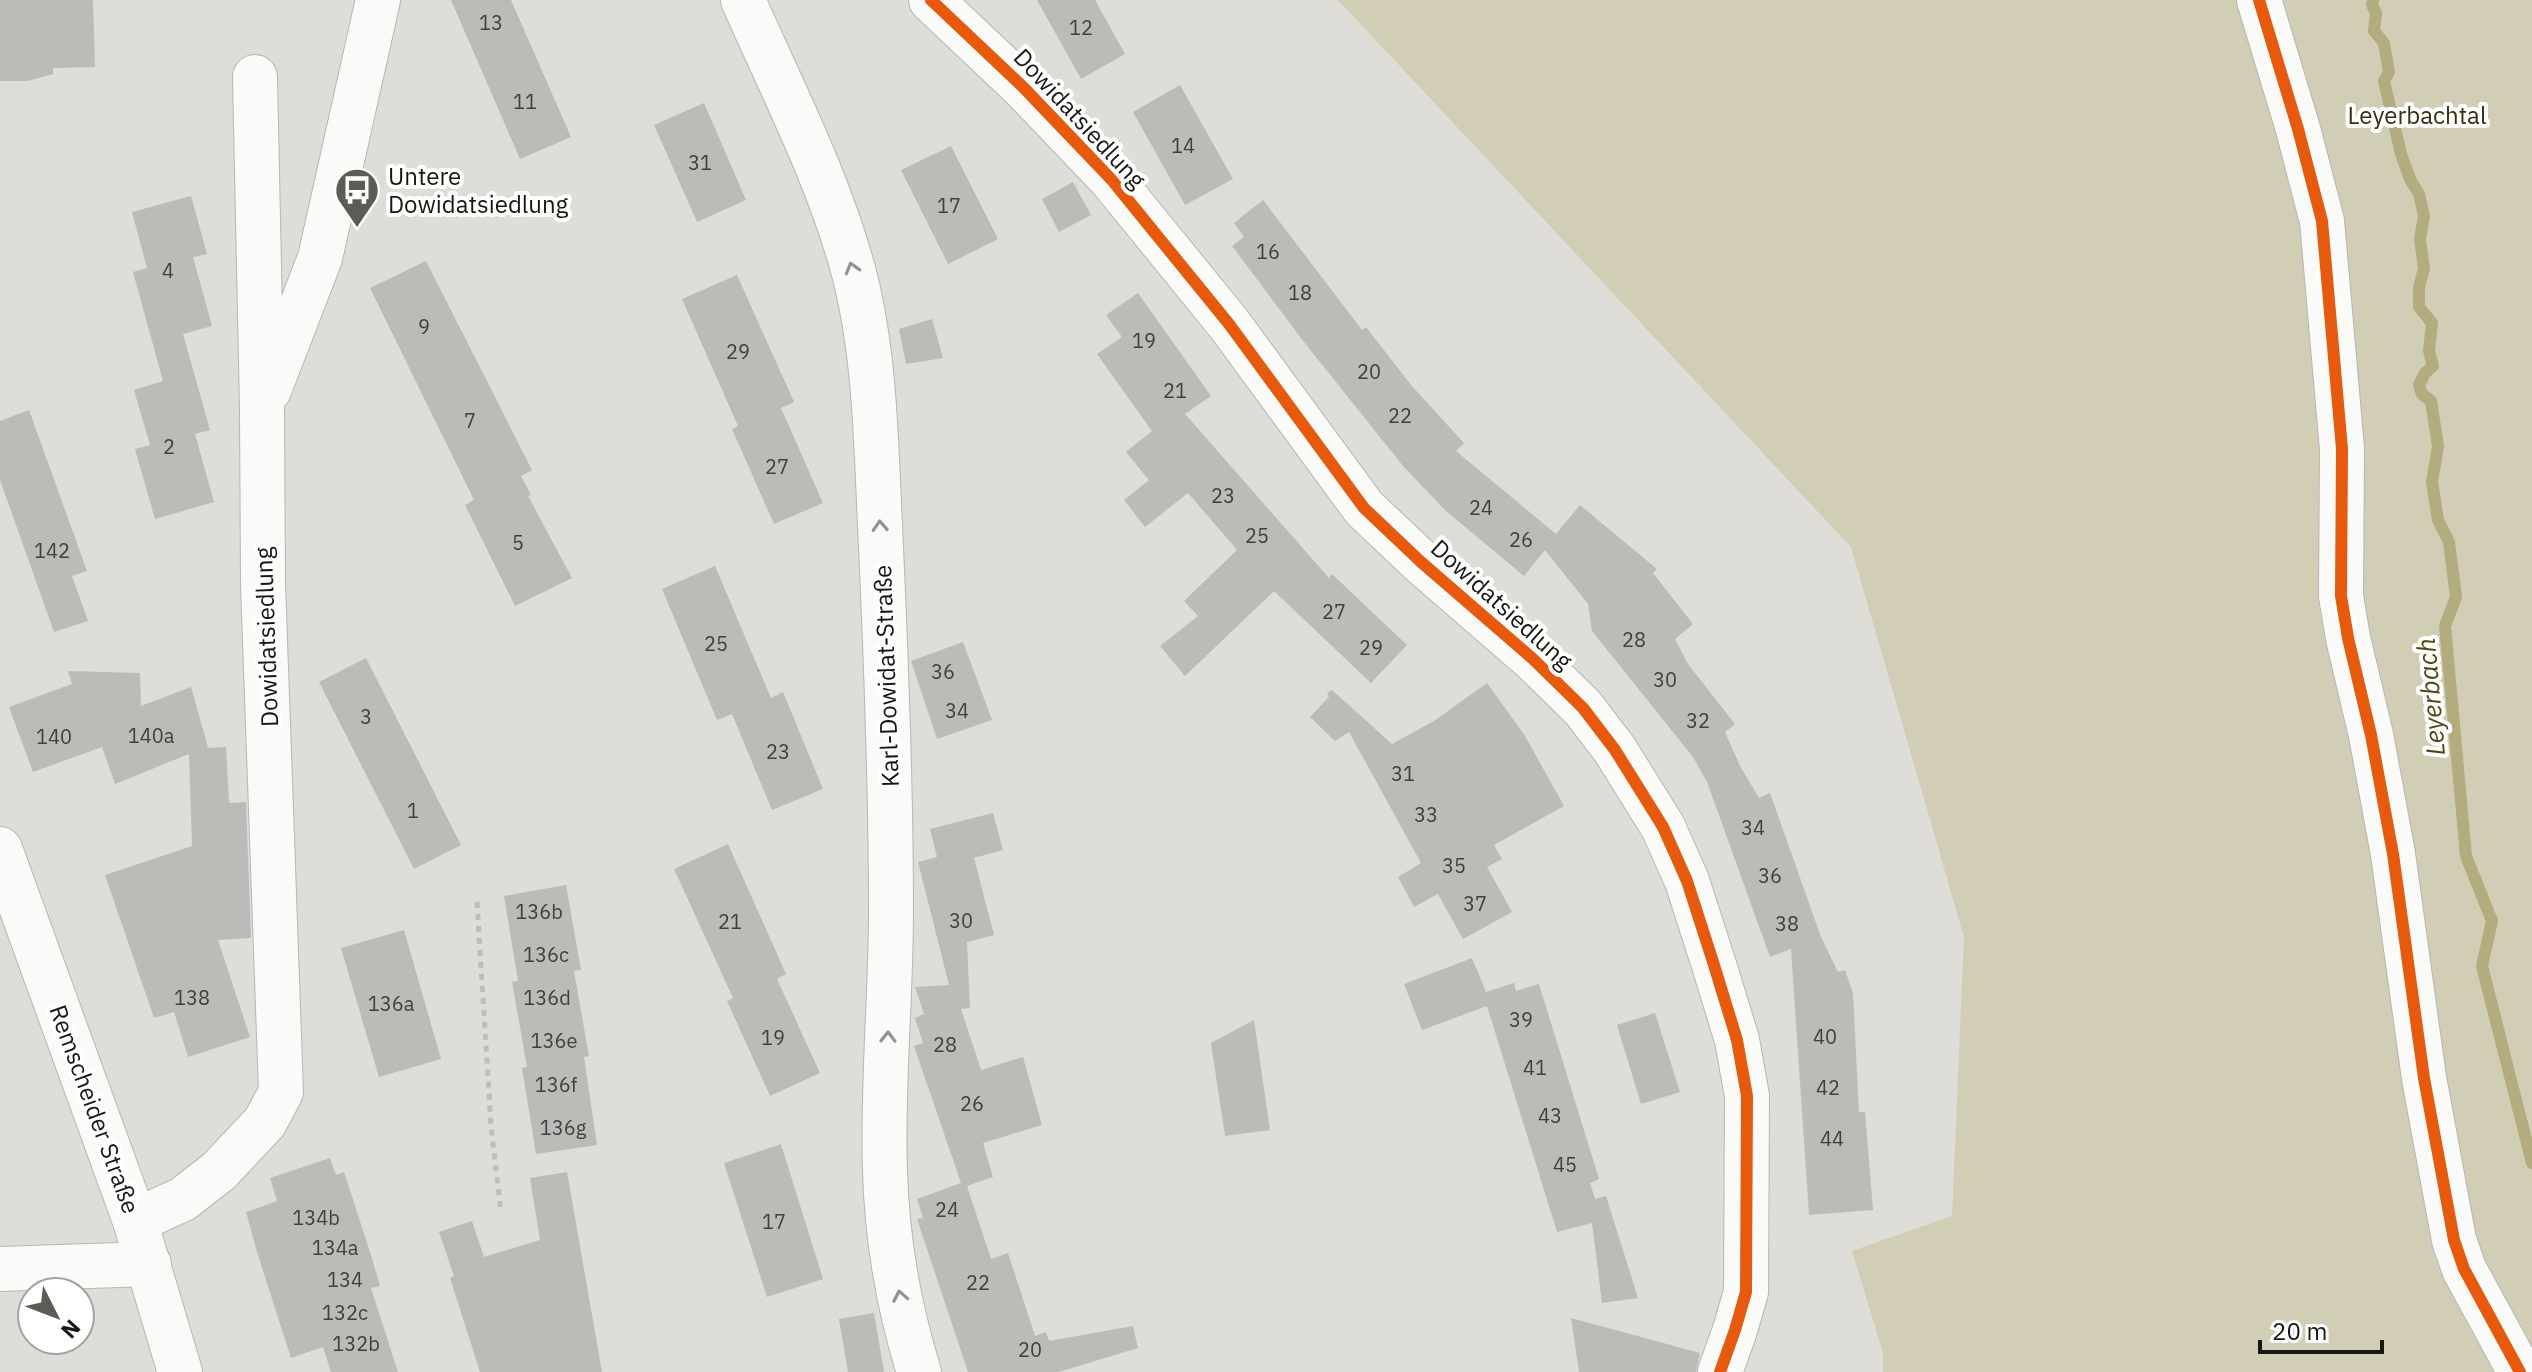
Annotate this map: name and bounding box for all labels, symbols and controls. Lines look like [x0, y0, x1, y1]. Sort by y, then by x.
house number: 13 [479, 9, 503, 36]
house number: 12 [1069, 14, 1093, 41]
street label: Dowidatsiedlung [1007, 41, 1153, 195]
house number: 11 [513, 88, 537, 115]
park label: Leyerbachtal [2348, 99, 2486, 131]
house number: 14 [1171, 132, 1195, 159]
house number: 31 [688, 149, 712, 176]
place label: Untere Dowidatsiedlung [388, 160, 569, 220]
bus stop icon: Untere Dowidatsiedlung [333, 166, 381, 229]
house number: 17 [937, 192, 961, 219]
house number: 16 [1256, 238, 1280, 265]
house number: 4 [162, 257, 174, 284]
one-way arrow [845, 261, 861, 275]
house number: 18 [1288, 279, 1312, 306]
house number: 9 [418, 313, 430, 340]
house number: 19 [1132, 327, 1156, 354]
house number: 29 [726, 338, 750, 365]
house number: 20 [1357, 358, 1381, 385]
house number: 21 [1163, 377, 1187, 404]
house number: 22 [1388, 402, 1412, 429]
house number: 7 [464, 407, 476, 434]
house number: 2 [163, 433, 175, 460]
house number: 27 [765, 453, 789, 480]
house number: 23 [1211, 482, 1235, 509]
house number: 24 [1469, 494, 1493, 521]
one-way arrow [872, 519, 889, 532]
house number: 25 [1245, 522, 1269, 549]
house number: 26 [1509, 526, 1533, 553]
house number: 5 [512, 529, 524, 556]
street label: Dowidatsiedlung [1424, 532, 1580, 676]
house number: 142 [34, 537, 70, 564]
street label: Dowidatsiedlung [247, 546, 285, 728]
street label: Karl-Dowidat-Straße [866, 564, 906, 788]
house number: 27 [1322, 598, 1346, 625]
house number: 28 [1622, 626, 1646, 653]
house number: 25 [704, 630, 728, 657]
house number: 29 [1359, 634, 1383, 661]
water label: Leyerbach [2408, 637, 2452, 757]
house number: 36 [931, 658, 955, 685]
house number: 30 [1653, 666, 1677, 693]
house number: 34 [945, 697, 969, 724]
house number: 3 [360, 703, 372, 730]
house number: 32 [1686, 707, 1710, 734]
house number: 140a [128, 722, 175, 749]
house number: 140 [36, 723, 72, 750]
house number: 23 [766, 738, 790, 765]
house number: 31 [1391, 760, 1415, 787]
house number: 1 [407, 797, 419, 824]
house number: 33 [1414, 801, 1438, 828]
house number: 34 [1741, 814, 1765, 841]
house number: 35 [1442, 852, 1466, 879]
house number: 36 [1758, 862, 1782, 889]
house number: 37 [1463, 890, 1487, 917]
house number: 136b [515, 898, 563, 925]
house number: 30 [949, 907, 973, 934]
house number: 21 [718, 908, 742, 935]
house number: 38 [1775, 910, 1799, 937]
house number: 136c [523, 941, 569, 968]
house number: 138 [174, 984, 210, 1011]
house number: 136d [523, 984, 571, 1011]
house number: 136a [368, 990, 415, 1017]
street label: Remscheider Straße [42, 1000, 148, 1218]
house number: 39 [1509, 1006, 1533, 1033]
house number: 40 [1813, 1023, 1837, 1050]
house number: 19 [761, 1024, 785, 1051]
house number: 136e [531, 1027, 578, 1054]
one-way arrow [879, 1030, 896, 1043]
house number: 28 [933, 1031, 957, 1058]
house number: 41 [1523, 1054, 1547, 1081]
house number: 136f [535, 1071, 578, 1098]
house number: 42 [1816, 1074, 1840, 1101]
house number: 26 [960, 1090, 984, 1117]
house number: 43 [1538, 1102, 1562, 1129]
house number: 136g [540, 1114, 587, 1141]
house number: 44 [1820, 1125, 1844, 1152]
house number: 45 [1553, 1151, 1577, 1178]
house number: 24 [935, 1196, 959, 1223]
house number: 134b [292, 1204, 340, 1231]
house number: 17 [762, 1208, 786, 1235]
house number: 134a [312, 1234, 359, 1261]
house number: 134 [327, 1266, 363, 1293]
house number: 22 [966, 1269, 990, 1296]
north arrow [16, 1276, 96, 1356]
one-way arrow [893, 1290, 910, 1303]
house number: 132c [322, 1299, 368, 1326]
scale bar [2260, 1304, 2382, 1354]
text: N [55, 1314, 87, 1345]
text: 20 m [2272, 1315, 2327, 1347]
house number: 132b [332, 1330, 380, 1357]
house number: 20 [1018, 1336, 1042, 1363]

